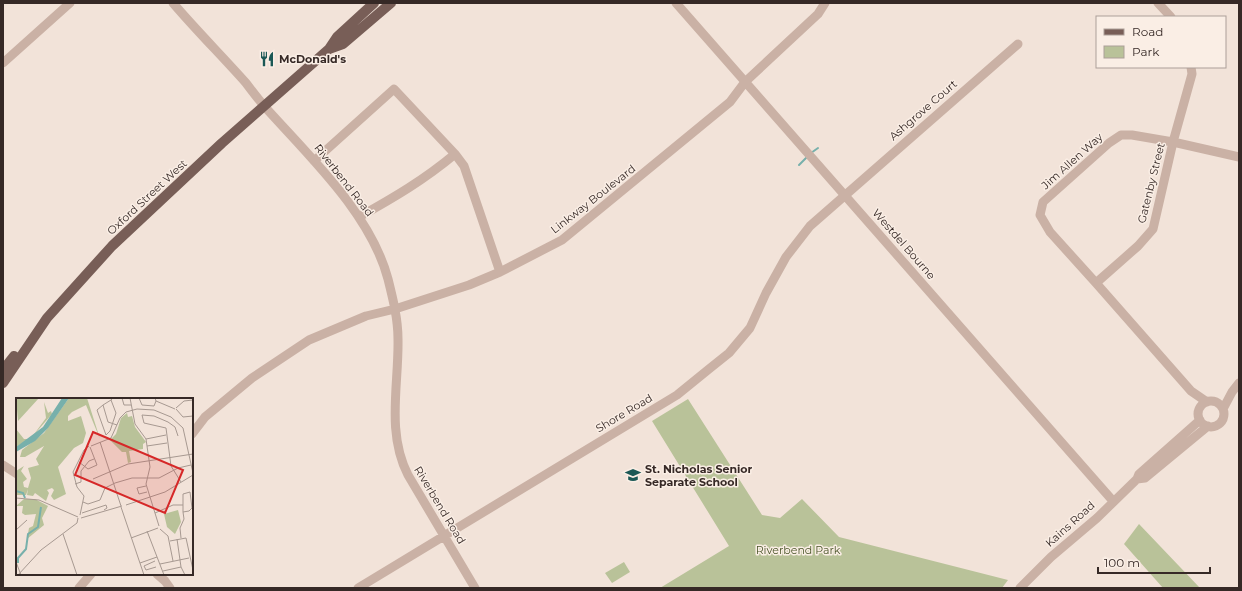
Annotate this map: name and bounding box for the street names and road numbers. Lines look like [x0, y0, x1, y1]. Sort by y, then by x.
street label: Ashgrove Court [886, 76, 960, 143]
street label: Jim Allen Way [1038, 130, 1106, 193]
street label: Riverbend Road [311, 141, 377, 219]
street label: Gatenby Street [1134, 141, 1168, 225]
street label: Oxford Street West [104, 156, 190, 238]
street label: Linkway Boulevard [548, 162, 638, 236]
street label: Westdel Bourne [870, 206, 939, 282]
street label: Shore Road [593, 391, 655, 435]
street label: Riverbend Road [411, 464, 469, 546]
street label: Kains Road [1042, 498, 1098, 550]

